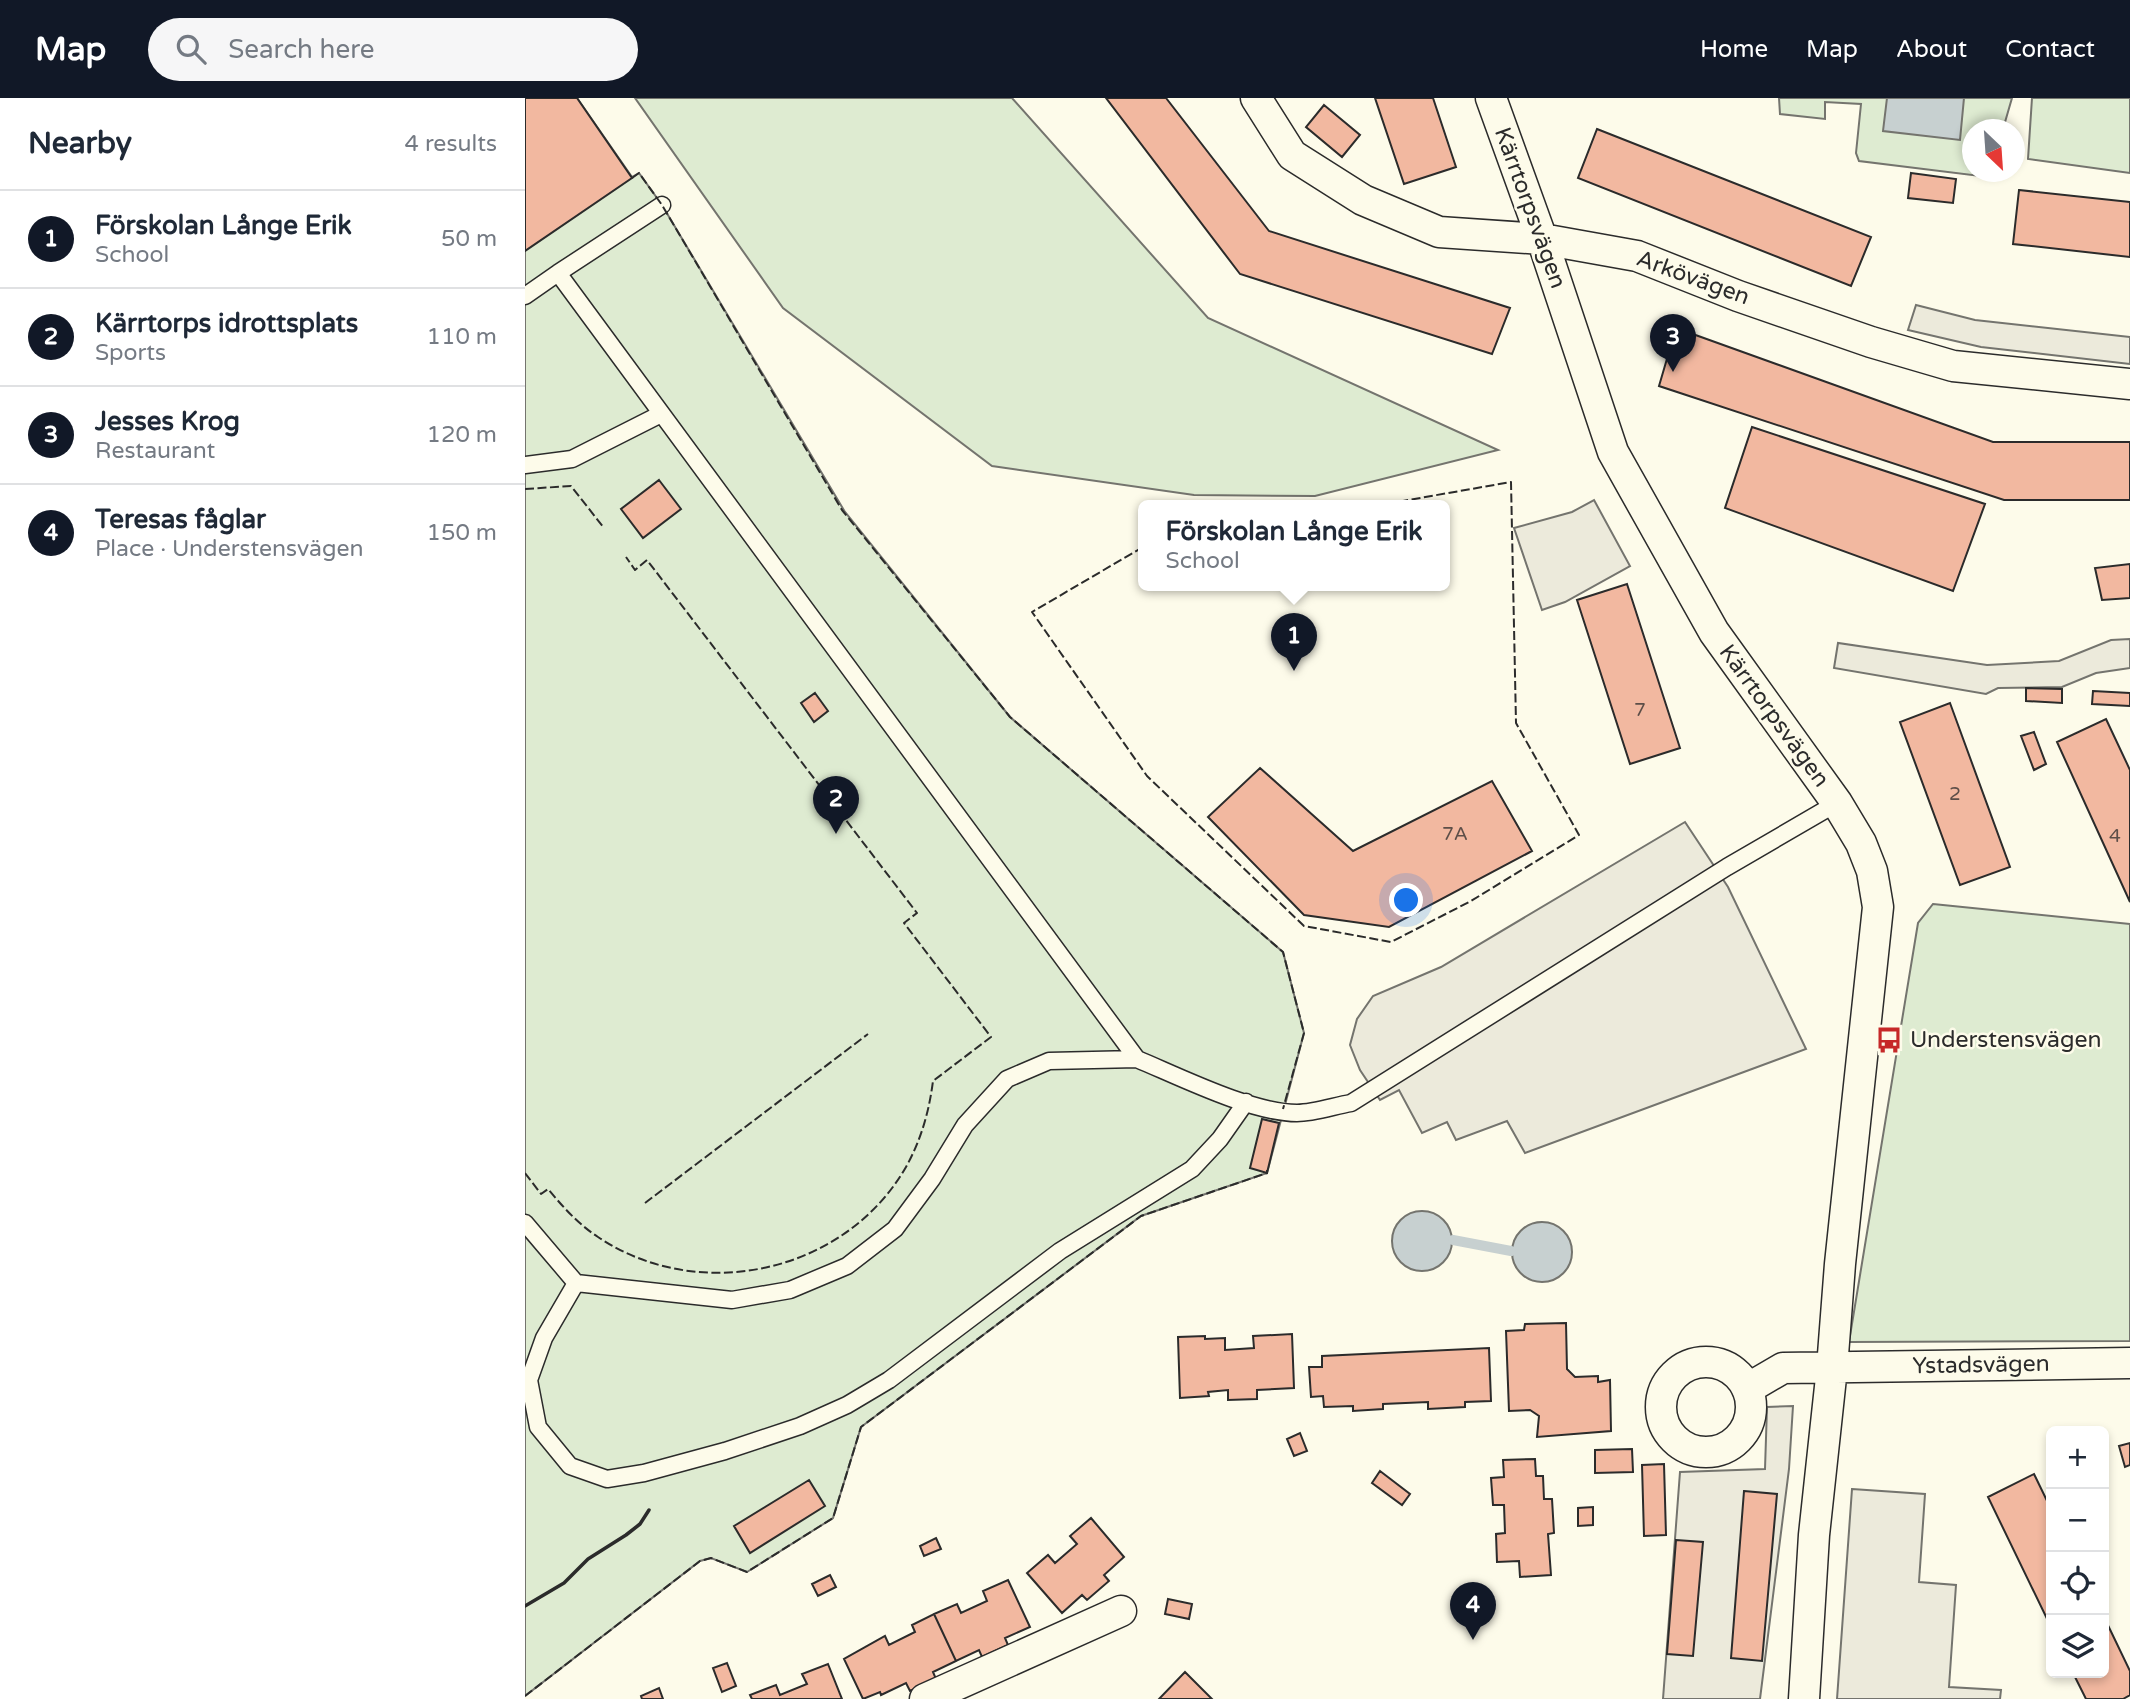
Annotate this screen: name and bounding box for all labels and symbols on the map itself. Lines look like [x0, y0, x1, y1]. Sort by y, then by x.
north arrow [1962, 119, 2025, 182]
street label: Kärrtorpsvägen [1488, 124, 1572, 292]
street label: Arkövägen [1633, 245, 1753, 311]
pin: 3 [1650, 314, 1696, 372]
pin: 1 [1271, 613, 1317, 671]
street label: Kärrtorpsvägen [1713, 639, 1835, 793]
house number: 7 [1634, 699, 1646, 721]
pin: 2 [813, 776, 859, 834]
house number: 2 [1949, 783, 1961, 805]
house number: 7A [1442, 823, 1468, 845]
house number: 4 [2109, 825, 2121, 847]
your location [1389, 883, 1423, 917]
bus stop icon: Understensvägen [1874, 1025, 1904, 1055]
place label: Understensvägen [1910, 1026, 2101, 1054]
street label: Ystadsvägen [1912, 1350, 2050, 1380]
pin: 4 [1450, 1582, 1496, 1640]

